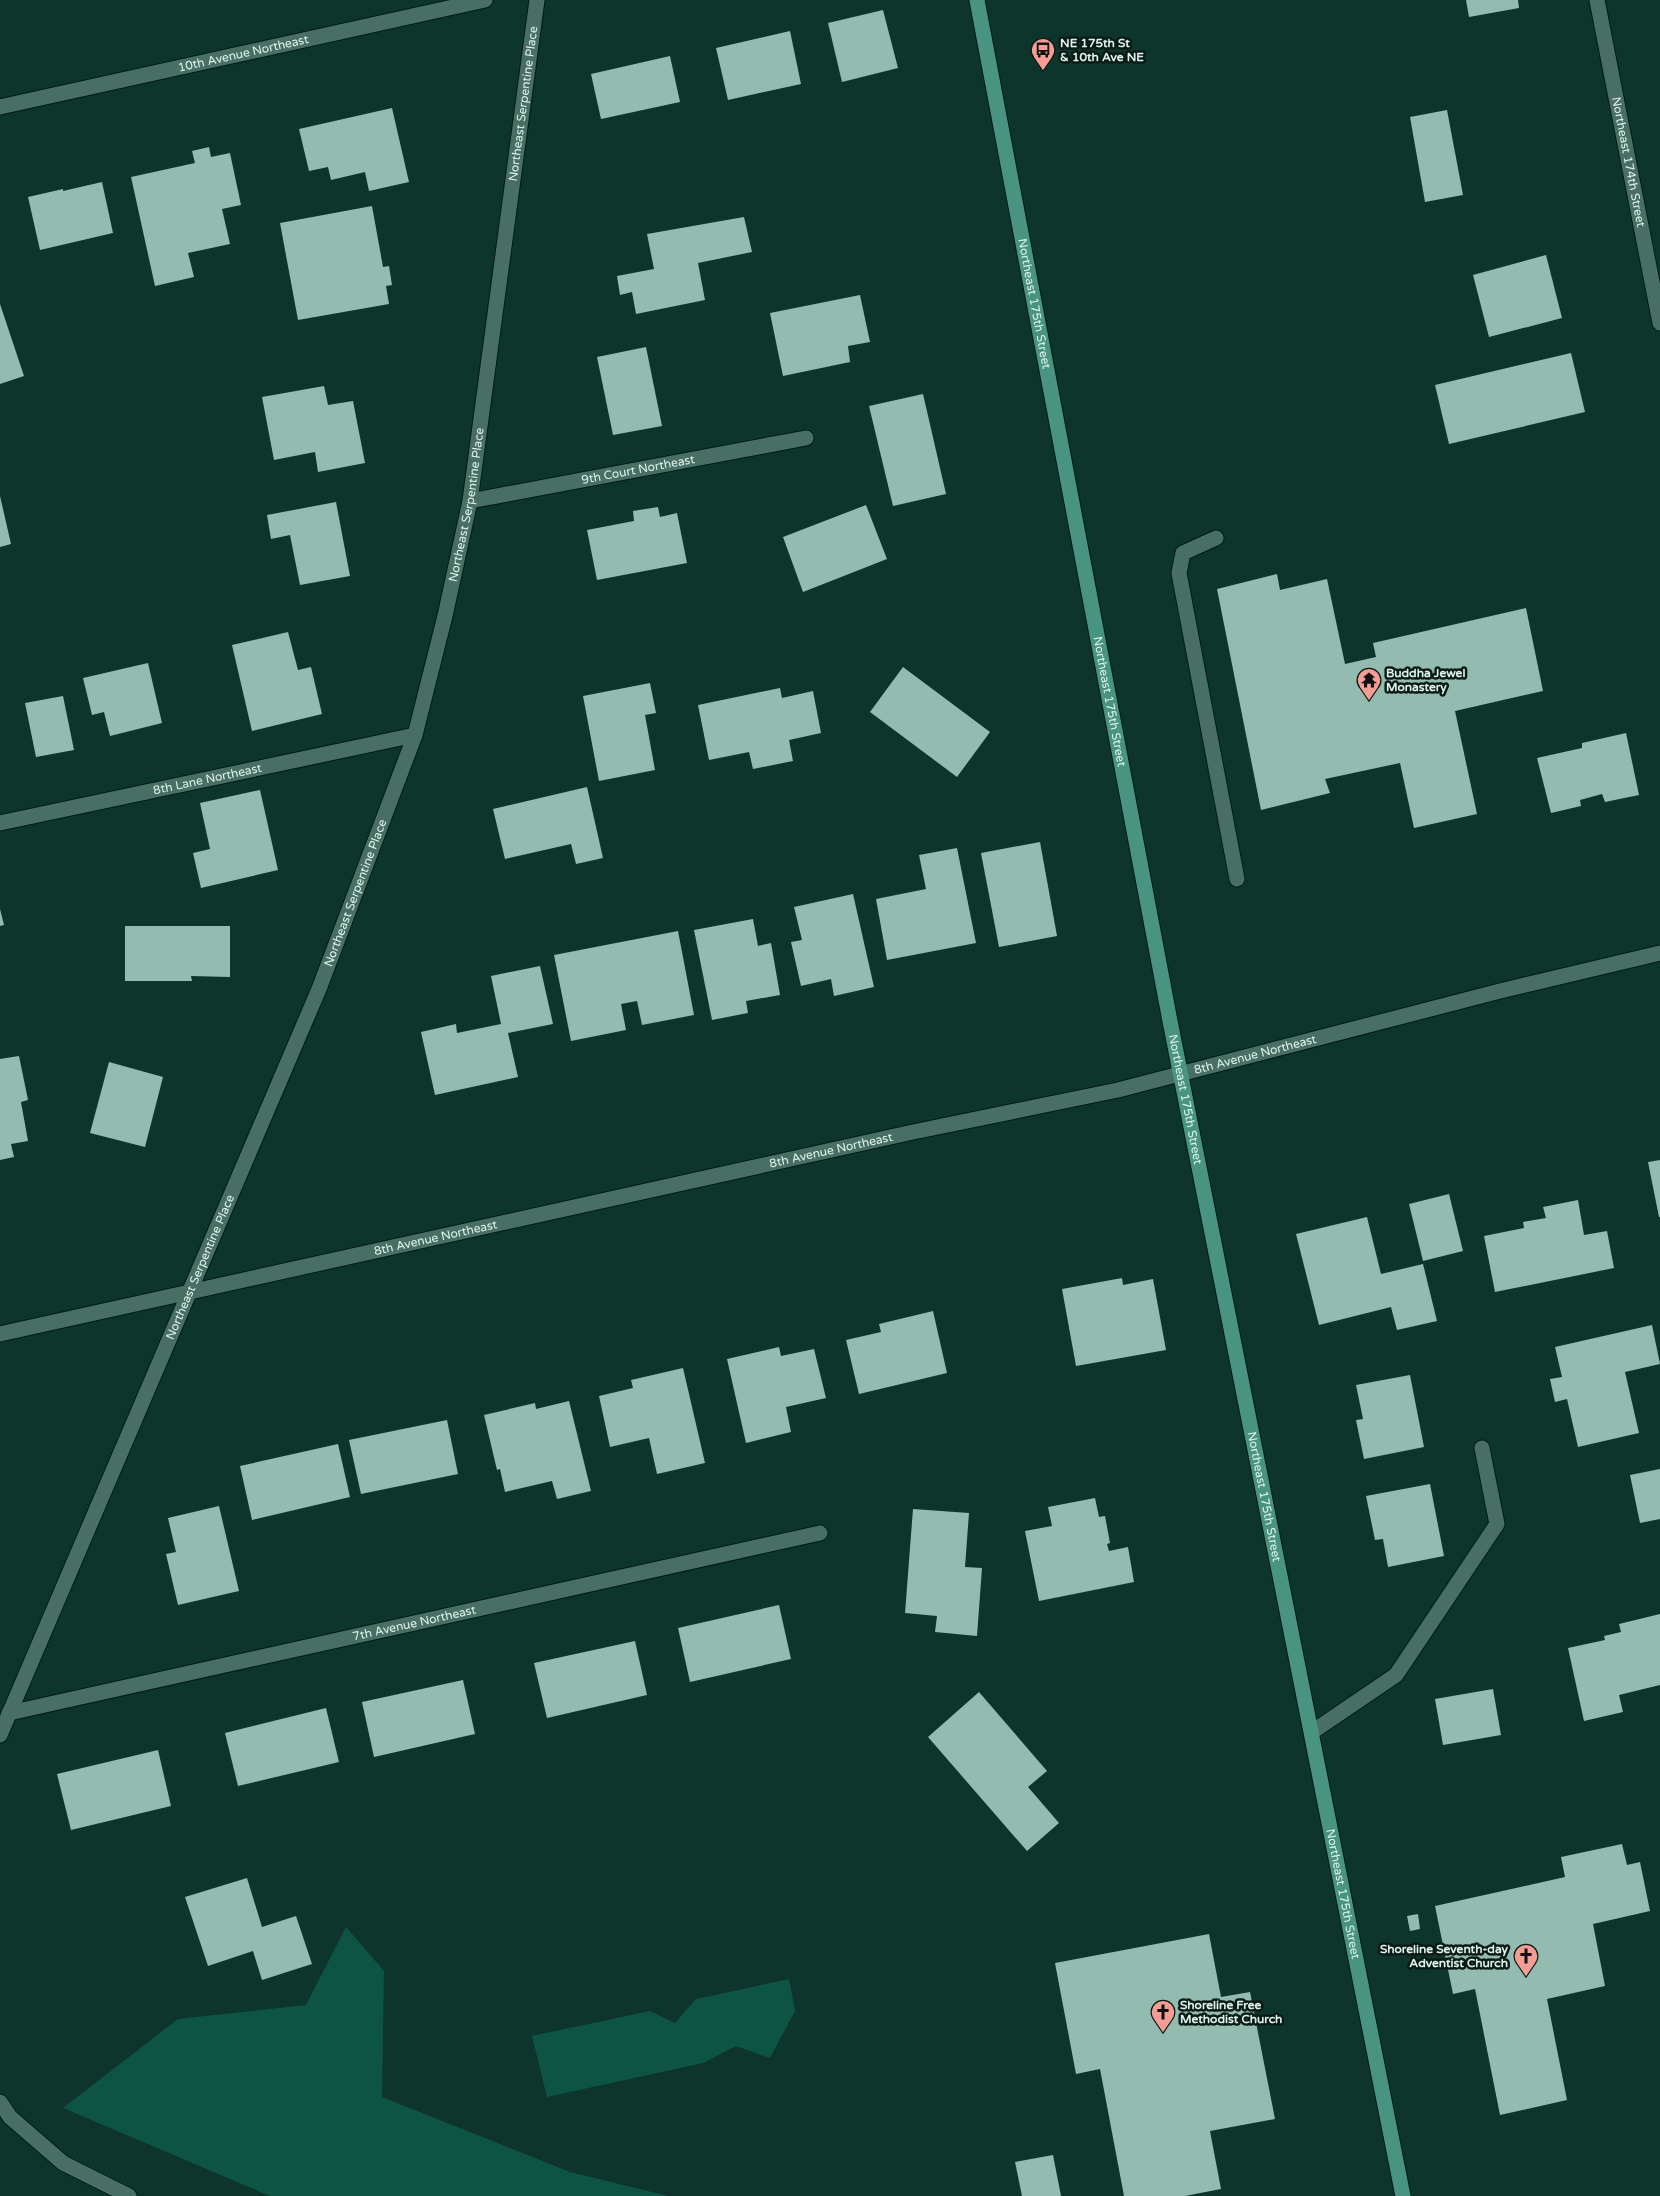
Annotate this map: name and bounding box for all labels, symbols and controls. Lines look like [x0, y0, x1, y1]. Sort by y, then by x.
street label: Northeast Serpentine Place [506, 25, 540, 182]
street label: 10th Avenue Northeast [177, 32, 310, 75]
place label: NE 175th St & 10th Ave NE [1060, 36, 1144, 64]
bus stop icon: NE 175th St & 10th Ave NE [1030, 37, 1056, 71]
street label: Northeast 174th Street [1609, 96, 1648, 229]
street label: Northeast 175th Street [1015, 237, 1054, 370]
street label: Northeast Serpentine Place [446, 427, 487, 583]
street label: 9th Court Northeast [580, 452, 696, 487]
street label: Northeast 175th Street [1090, 635, 1129, 768]
place label: Buddha Jewel Monastery [1386, 666, 1465, 695]
temple icon: Buddha Jewel Monastery [1356, 667, 1382, 701]
street label: 8th Lane Northeast [152, 761, 263, 797]
street label: Northeast Serpentine Place [321, 817, 390, 969]
street label: 8th Avenue Northeast [1192, 1032, 1318, 1077]
street label: Northeast 175th Street [1166, 1033, 1205, 1166]
street label: 8th Avenue Northeast [768, 1130, 894, 1171]
street label: Northeast Serpentine Place [163, 1192, 237, 1342]
street label: 8th Avenue Northeast [373, 1217, 499, 1258]
street label: Northeast 175th Street [1245, 1430, 1284, 1563]
street label: 7th Avenue Northeast [351, 1603, 477, 1644]
street label: Northeast 175th Street [1323, 1828, 1363, 1961]
place label: Shoreline Seventh-day Adventist Church [1380, 1942, 1509, 1970]
church icon: Shoreline Seventh-day Adventist Church [1513, 1943, 1539, 1977]
place label: Shoreline Free Methodist Church [1180, 1998, 1282, 2026]
church icon: Shoreline Free Methodist Church [1150, 1999, 1176, 2033]

